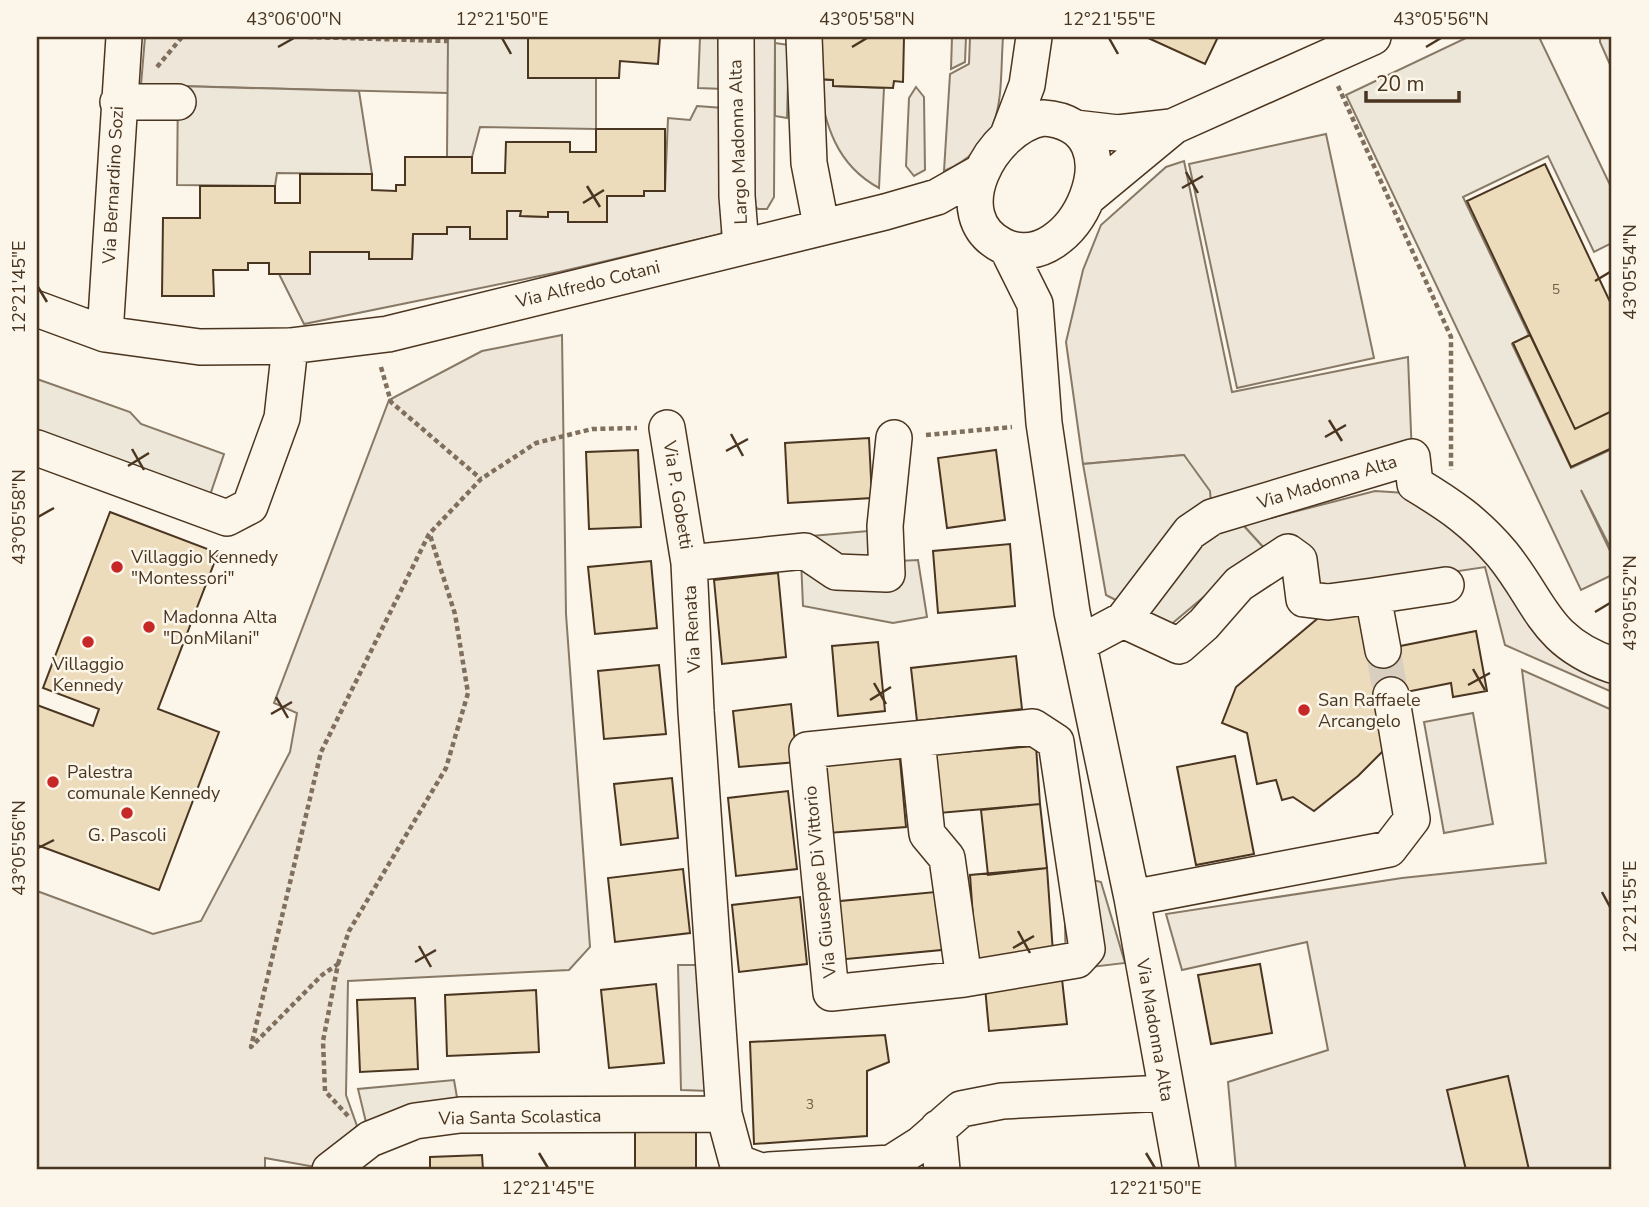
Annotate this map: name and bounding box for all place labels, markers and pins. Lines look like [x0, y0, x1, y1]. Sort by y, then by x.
place label: Villaggio Kennedy "Montessori" [130, 545, 279, 590]
marker: Villaggio Kennedy "Montessori" [109, 559, 125, 575]
place label: Madonna Alta "DonMilani" [163, 605, 277, 650]
marker: Madonna Alta "DonMilani" [141, 619, 157, 635]
marker: Villaggio Kennedy [80, 634, 96, 650]
place label: Villaggio Kennedy [51, 652, 124, 697]
place label: San Raffaele Arcangelo [1318, 688, 1421, 733]
marker: San Raffaele Arcangelo [1296, 702, 1312, 718]
place label: Palestra comunale Kennedy [67, 760, 221, 805]
marker: Palestra comunale Kennedy [45, 774, 61, 790]
marker: G. Pascoli [119, 805, 135, 821]
place label: G. Pascoli [88, 823, 166, 847]

